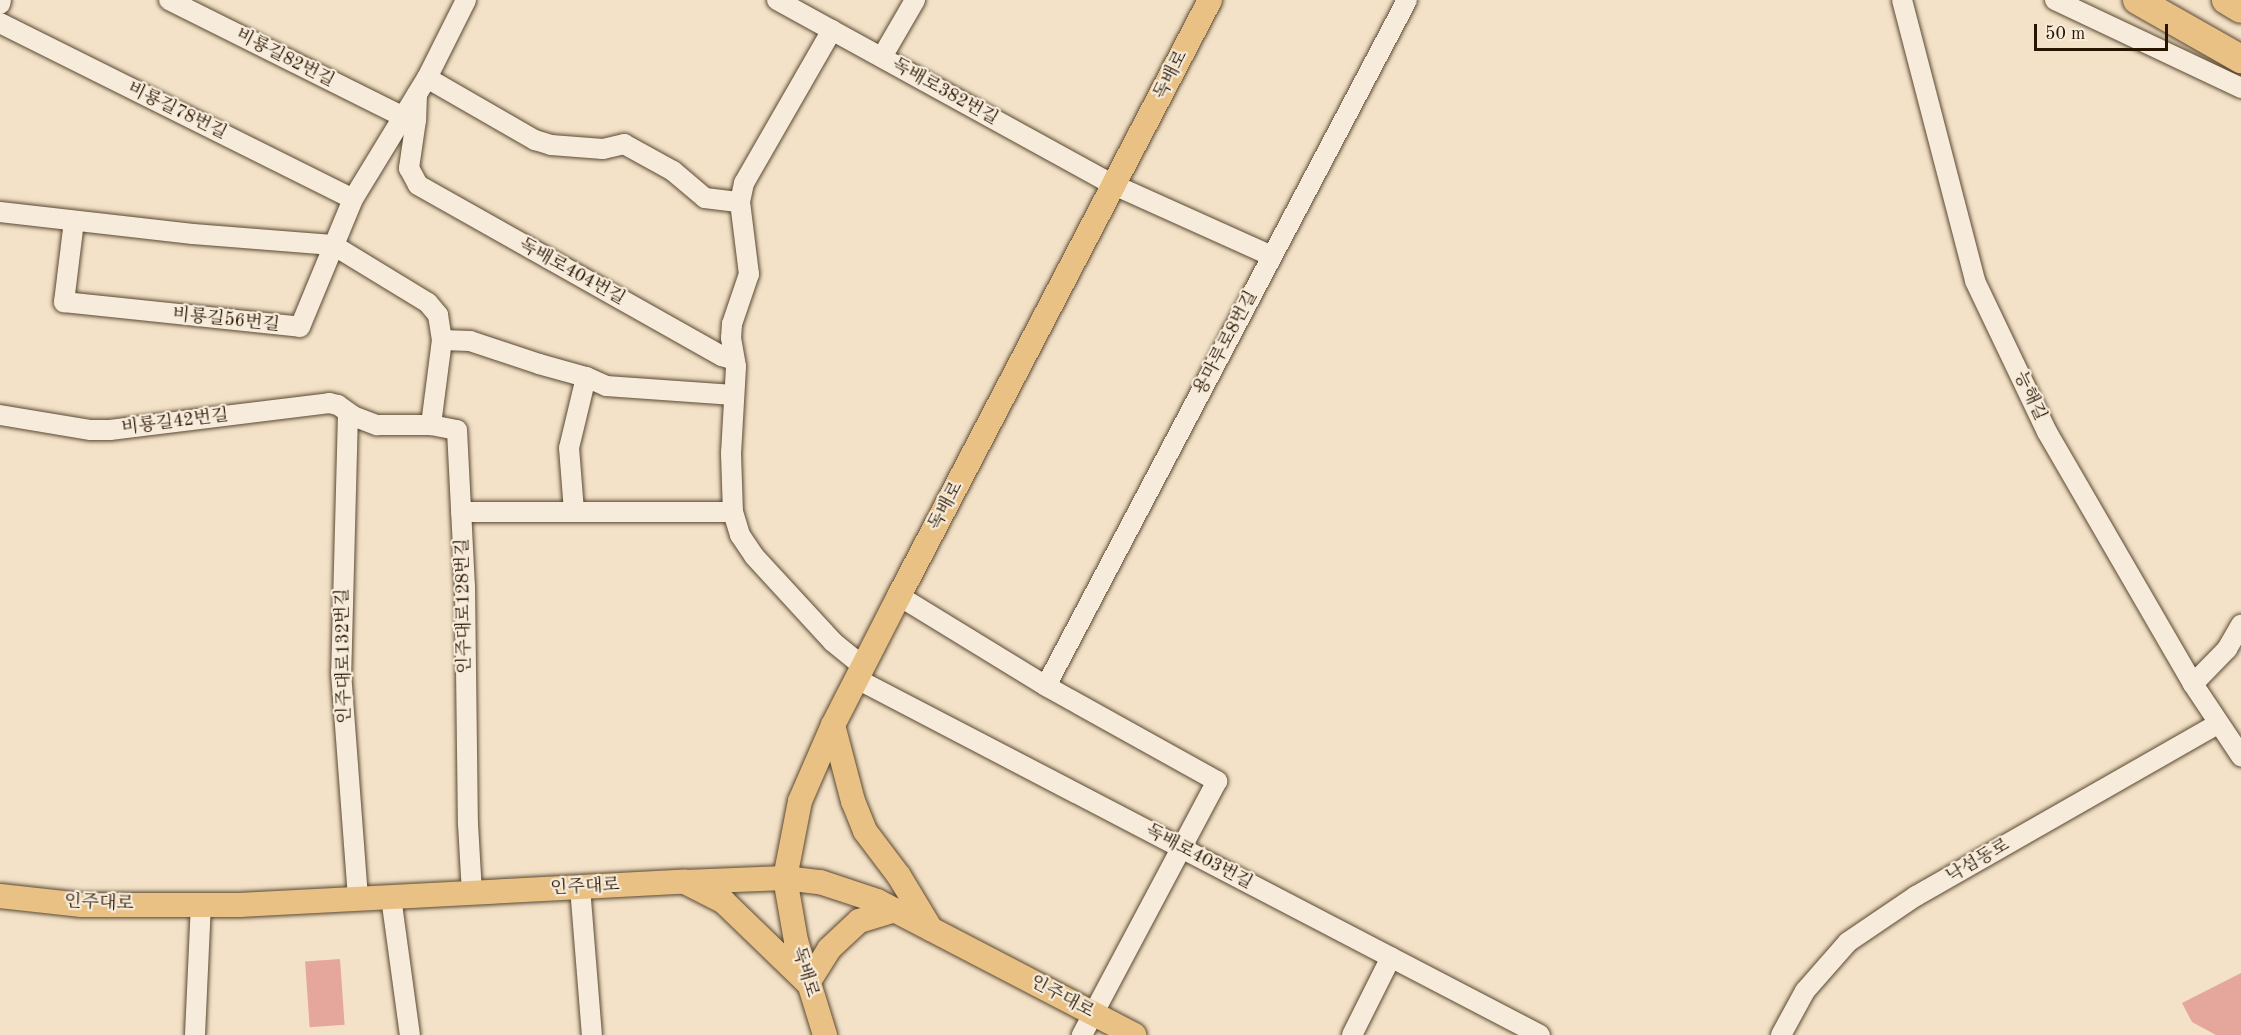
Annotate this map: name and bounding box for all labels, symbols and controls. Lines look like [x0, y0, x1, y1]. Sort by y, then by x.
scale bar [2037, 12, 2170, 50]
street label: 비룡길82번길 [232, 24, 338, 92]
text: 50 m [2045, 25, 2085, 43]
street label: 독배로 [1150, 47, 1192, 103]
street label: 독배로382번길 [888, 54, 1002, 130]
street label: 비룡길78번길 [124, 78, 230, 144]
street label: 독배로404번길 [515, 234, 629, 310]
street label: 용마루로8번길 [1190, 287, 1262, 399]
street label: 비룡길56번길 [171, 304, 281, 336]
street label: 능해길 [2009, 368, 2051, 424]
street label: 비룡길42번길 [120, 405, 230, 439]
street label: 독배로 [924, 478, 968, 534]
street label: 인주대로128번길 [452, 538, 476, 674]
street label: 인주대로132번길 [332, 588, 356, 724]
street label: 독배로403번길 [1142, 820, 1256, 894]
street label: 낙섬동로 [1942, 834, 2014, 888]
street label: 인주대로 [550, 874, 620, 900]
street label: 인주대로 [64, 891, 134, 915]
street label: 독배로 [787, 944, 823, 1000]
street label: 인주대로 [1026, 971, 1098, 1023]

